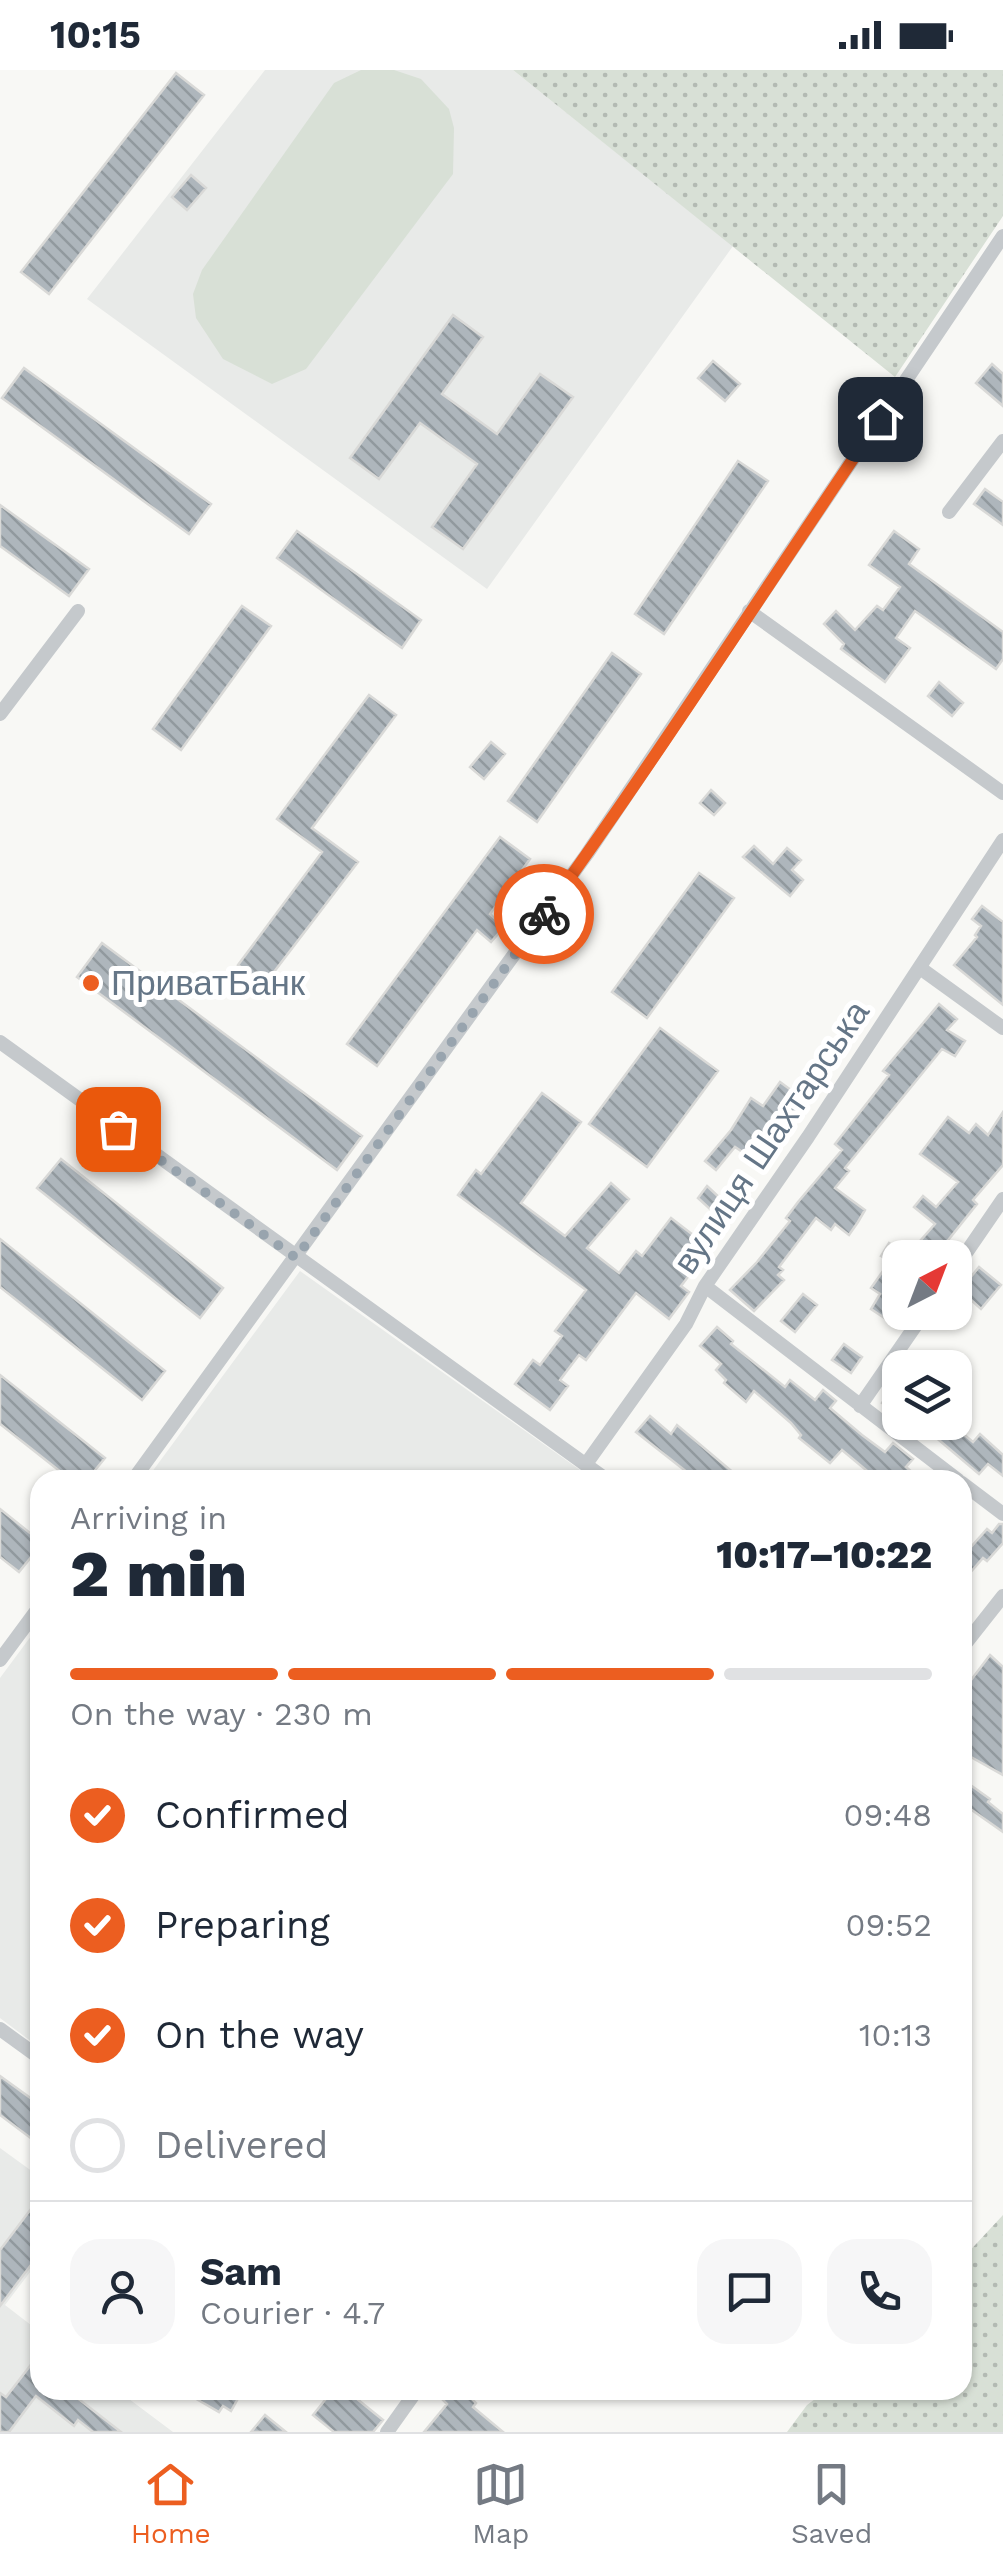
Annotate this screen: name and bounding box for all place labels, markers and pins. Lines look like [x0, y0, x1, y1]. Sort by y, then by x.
pin [838, 377, 923, 462]
place label: ПриватБанк [111, 962, 306, 1004]
marker: ПриватБанк [80, 972, 102, 994]
pin [76, 1087, 161, 1172]

